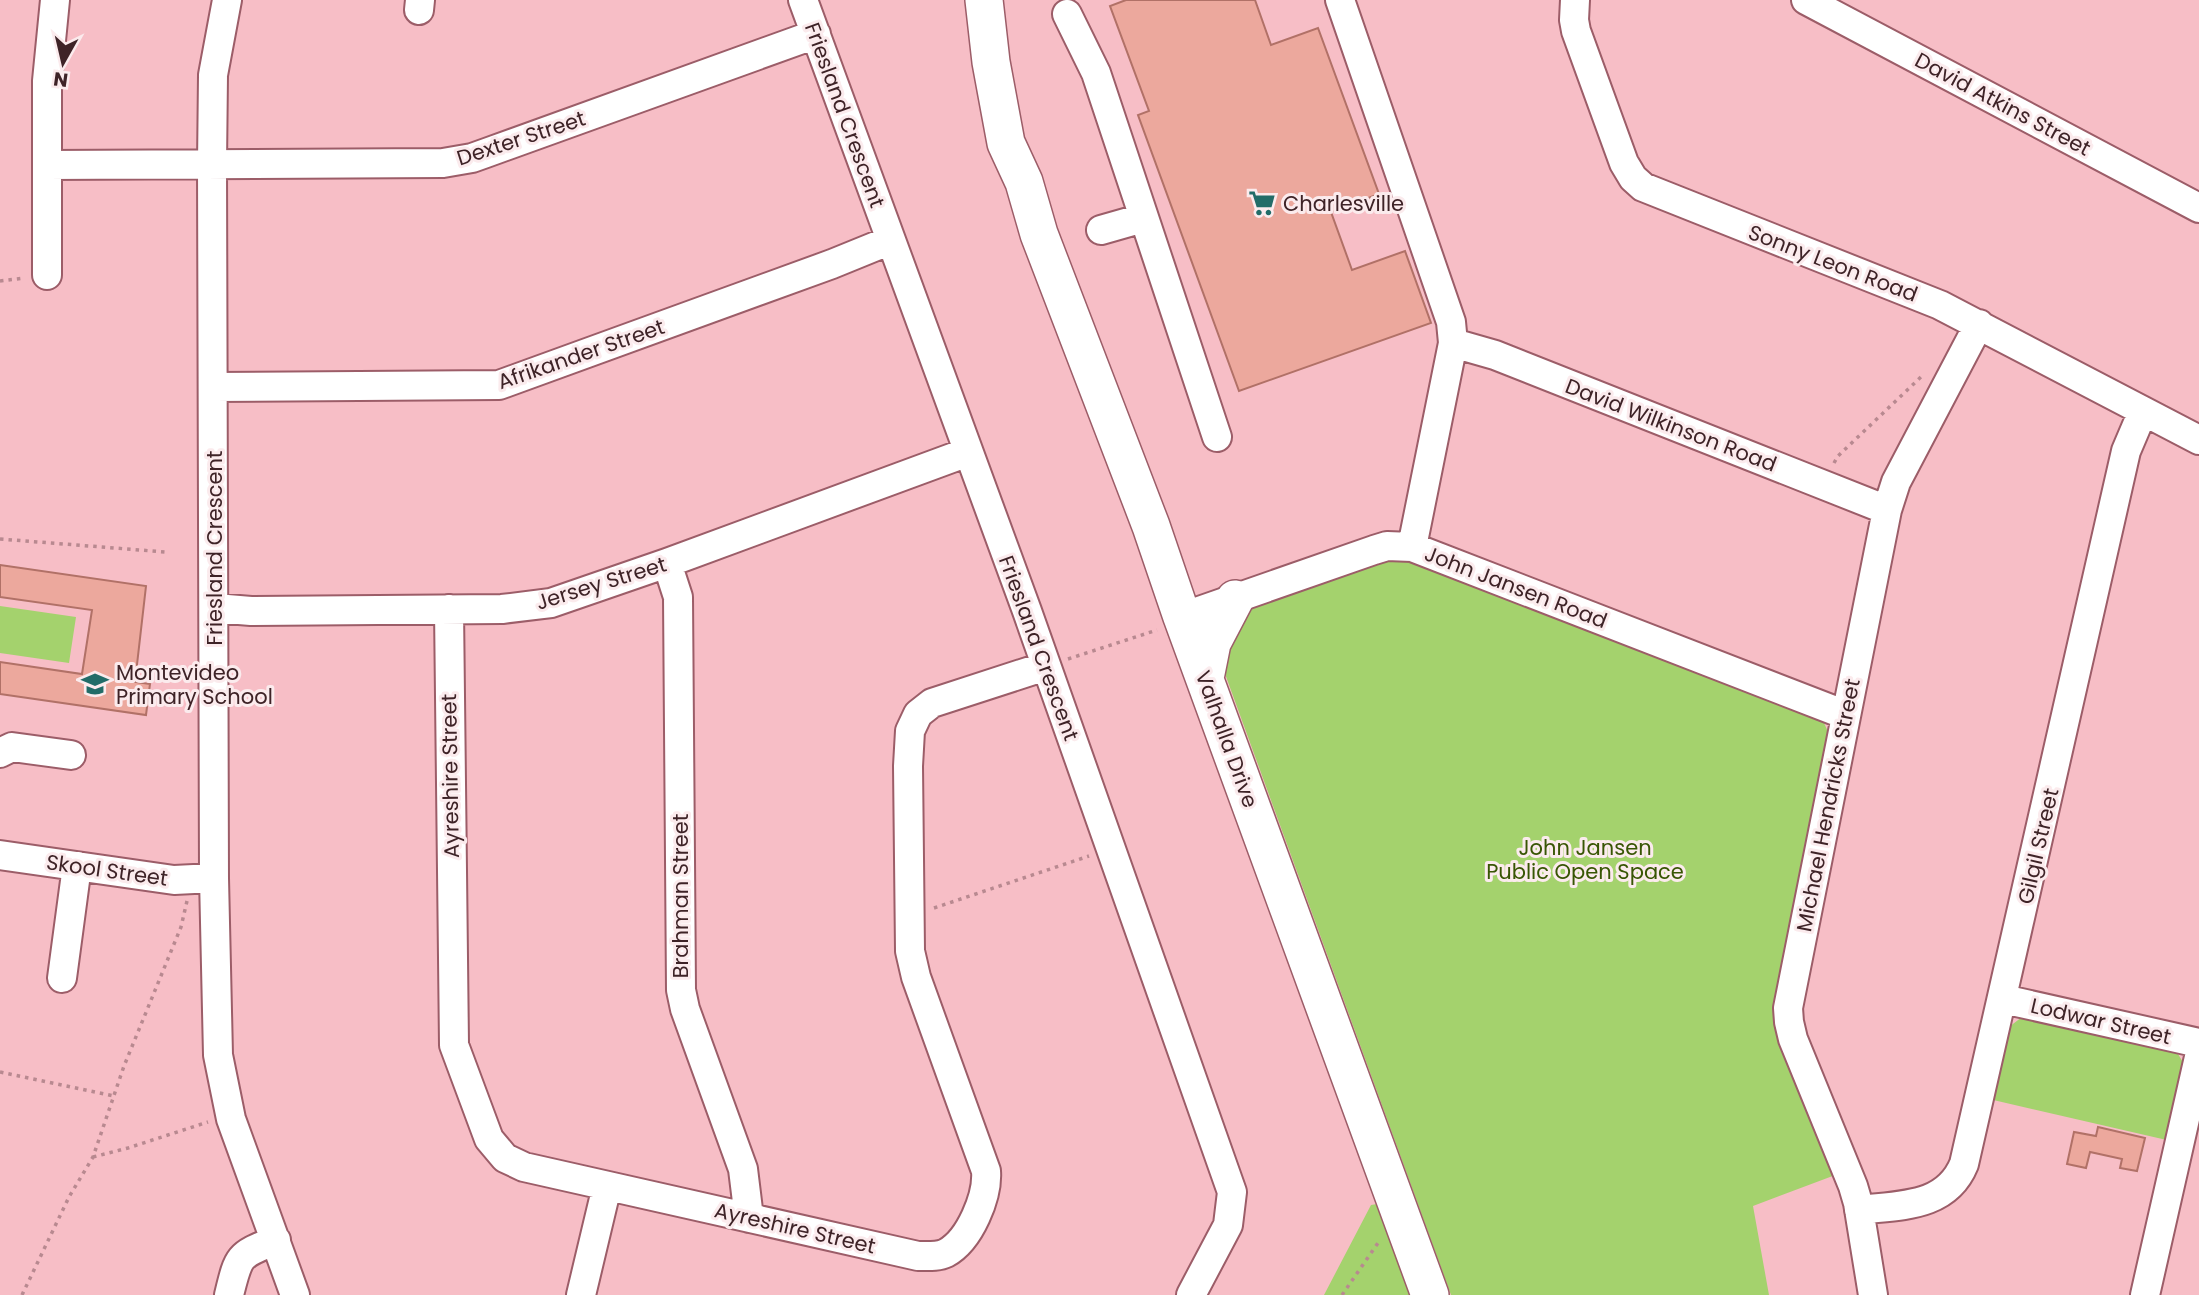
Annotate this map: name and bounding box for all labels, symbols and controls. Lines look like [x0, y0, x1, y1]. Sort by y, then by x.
street label: Friesland Crescent [798, 18, 892, 212]
north arrow [28, 28, 98, 98]
street label: David Atkins Street [1910, 45, 2096, 163]
text: N [52, 65, 70, 94]
street label: Dexter Street [453, 104, 589, 172]
supermarket icon: Charlesville [1247, 188, 1277, 218]
place label: Charlesville [1283, 189, 1404, 218]
street label: Sonny Leon Road [1744, 217, 1922, 309]
street label: Afrikander Street [494, 312, 668, 396]
street label: David Wilkinson Road [1561, 371, 1781, 479]
street label: Friesland Crescent [200, 450, 229, 646]
street label: John Jansen Road [1421, 539, 1611, 635]
street label: Jersey Street [532, 549, 670, 617]
street label: Friesland Crescent [992, 551, 1086, 745]
place label: Montevideo Primary School [116, 658, 273, 711]
street label: Valhalla Drive [1189, 666, 1265, 812]
school or university icon: Montevideo Primary School [80, 669, 110, 699]
street label: Michael Hendricks Street [1789, 676, 1867, 934]
street label: Ayreshire Street [434, 694, 466, 858]
street label: Gilgil Street [2011, 785, 2065, 907]
street label: Brahman Street [666, 814, 695, 978]
park label: John Jansen Public Open Space [1486, 833, 1684, 886]
street label: Skool Street [44, 847, 170, 893]
street label: Lodwar Street [2028, 991, 2174, 1051]
street label: Ayreshire Street [712, 1195, 878, 1261]

